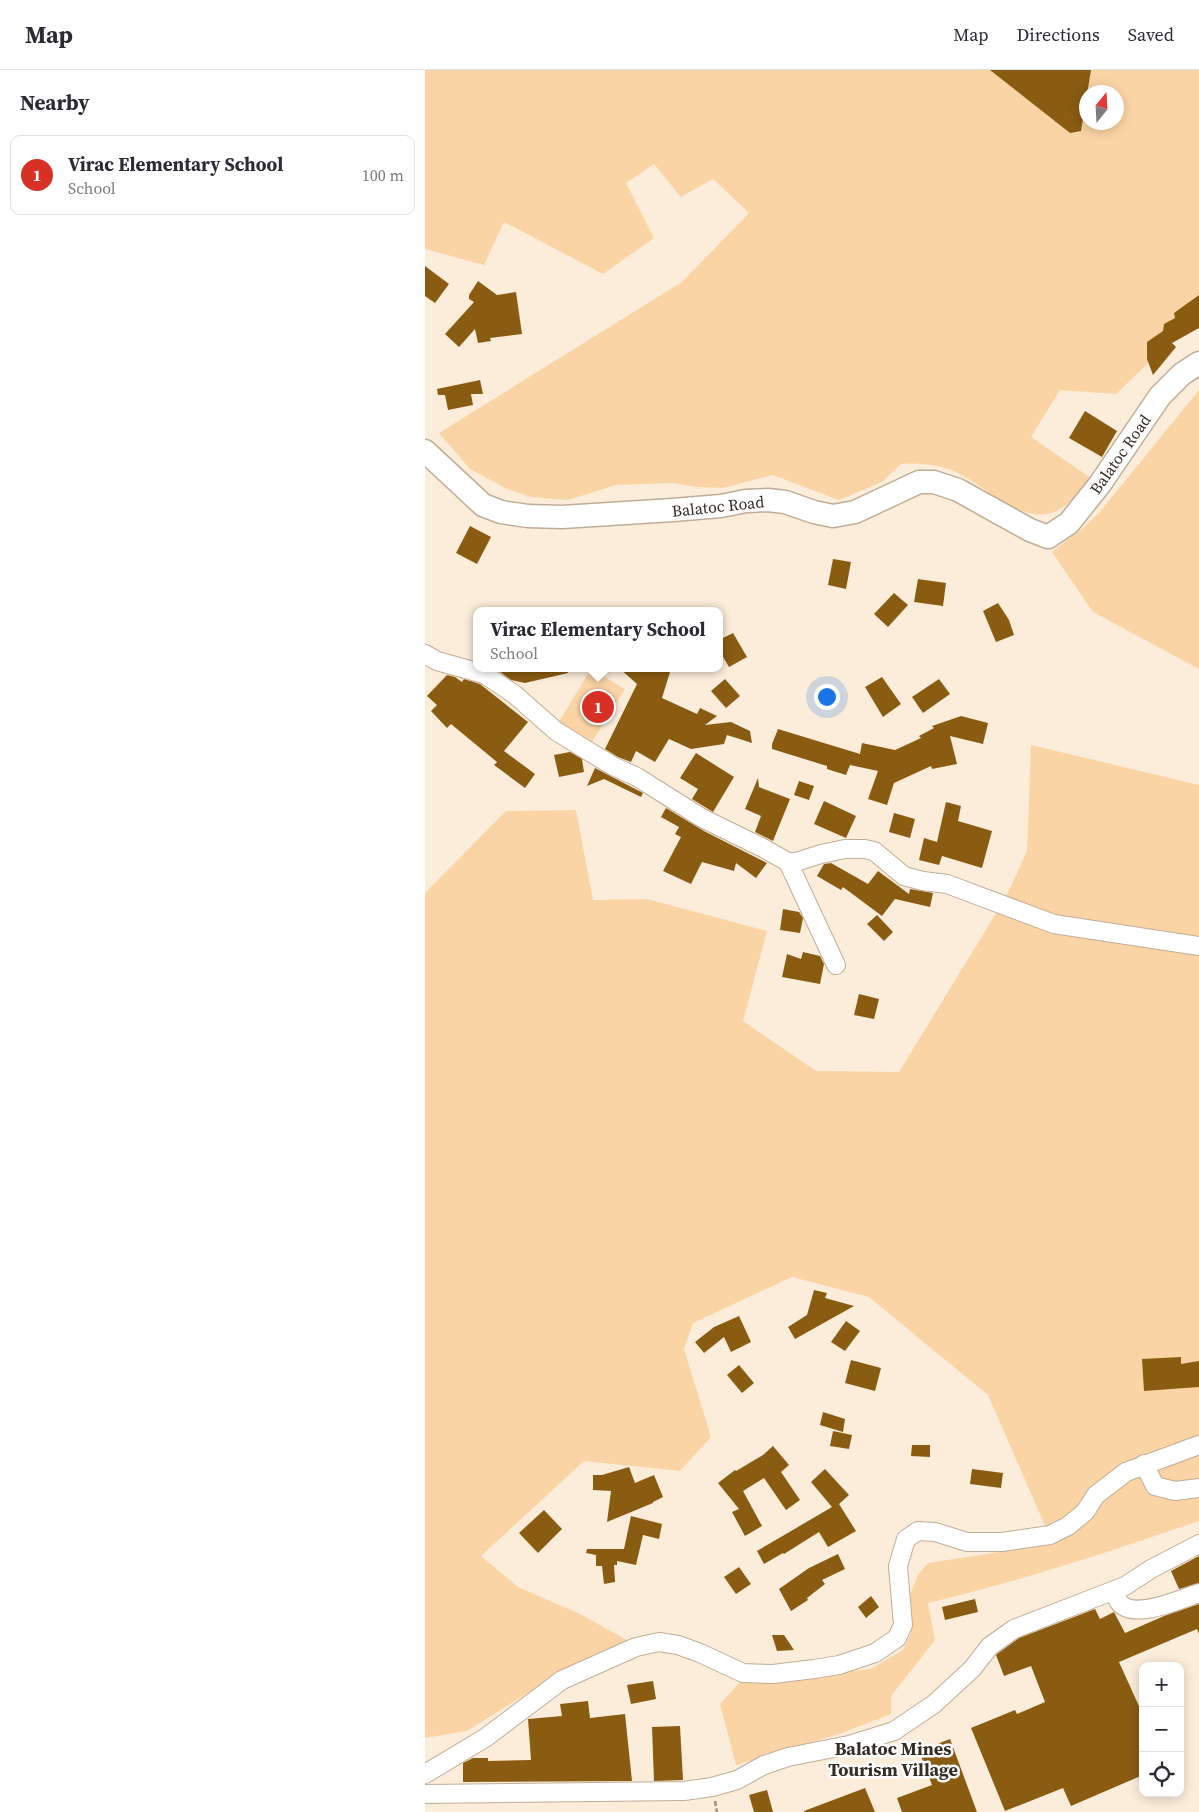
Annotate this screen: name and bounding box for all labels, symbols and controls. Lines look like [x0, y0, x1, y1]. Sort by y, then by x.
text: Map [25, 18, 73, 51]
text: Map [953, 22, 989, 47]
text: Directions [1017, 22, 1100, 47]
text: Saved [1128, 22, 1174, 47]
north arrow [1079, 85, 1124, 130]
text: Nearby [20, 88, 90, 117]
text: Virac Elementary School [68, 151, 283, 177]
text: 1 [33, 164, 41, 186]
text: 100 m [362, 164, 404, 186]
text: School [68, 177, 116, 199]
street label: Balatoc Road [1084, 410, 1156, 498]
street label: Balatoc Road [671, 490, 765, 522]
popup [473, 607, 723, 672]
text: Virac Elementary School [490, 616, 706, 642]
text: School [490, 642, 538, 664]
your location [814, 684, 840, 710]
pin: 1 [582, 688, 614, 726]
map controls [1139, 1662, 1184, 1797]
button: + [1139, 1662, 1184, 1707]
button: − [1139, 1707, 1184, 1752]
district label: Balatoc Mines Tourism Village [828, 1736, 958, 1782]
button: locate [1139, 1752, 1184, 1797]

